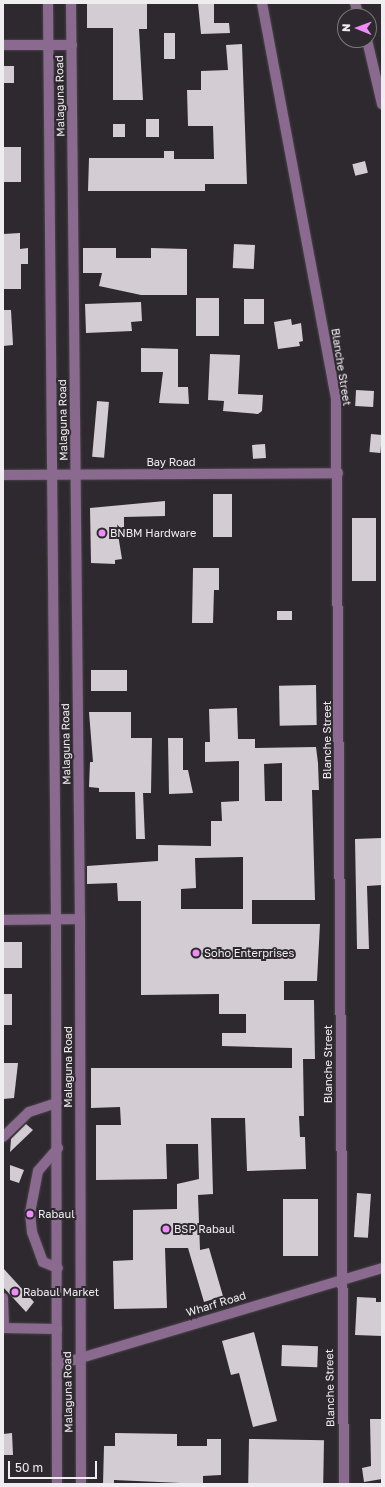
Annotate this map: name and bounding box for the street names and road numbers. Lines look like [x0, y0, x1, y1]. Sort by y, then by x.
street label: Malaguna Road [53, 55, 67, 137]
street label: Blanche Street [328, 327, 354, 407]
street label: Malaguna Road [56, 379, 70, 461]
street label: Bay Road [146, 455, 196, 469]
street label: Blanche Street [320, 701, 334, 779]
street label: Malaguna Road [59, 703, 73, 785]
street label: Blanche Street [321, 1025, 335, 1103]
street label: Malaguna Road [61, 1026, 75, 1108]
street label: Wharf Road [185, 1289, 247, 1319]
street label: Blanche Street [323, 1349, 337, 1427]
street label: Malaguna Road [61, 1351, 75, 1433]

